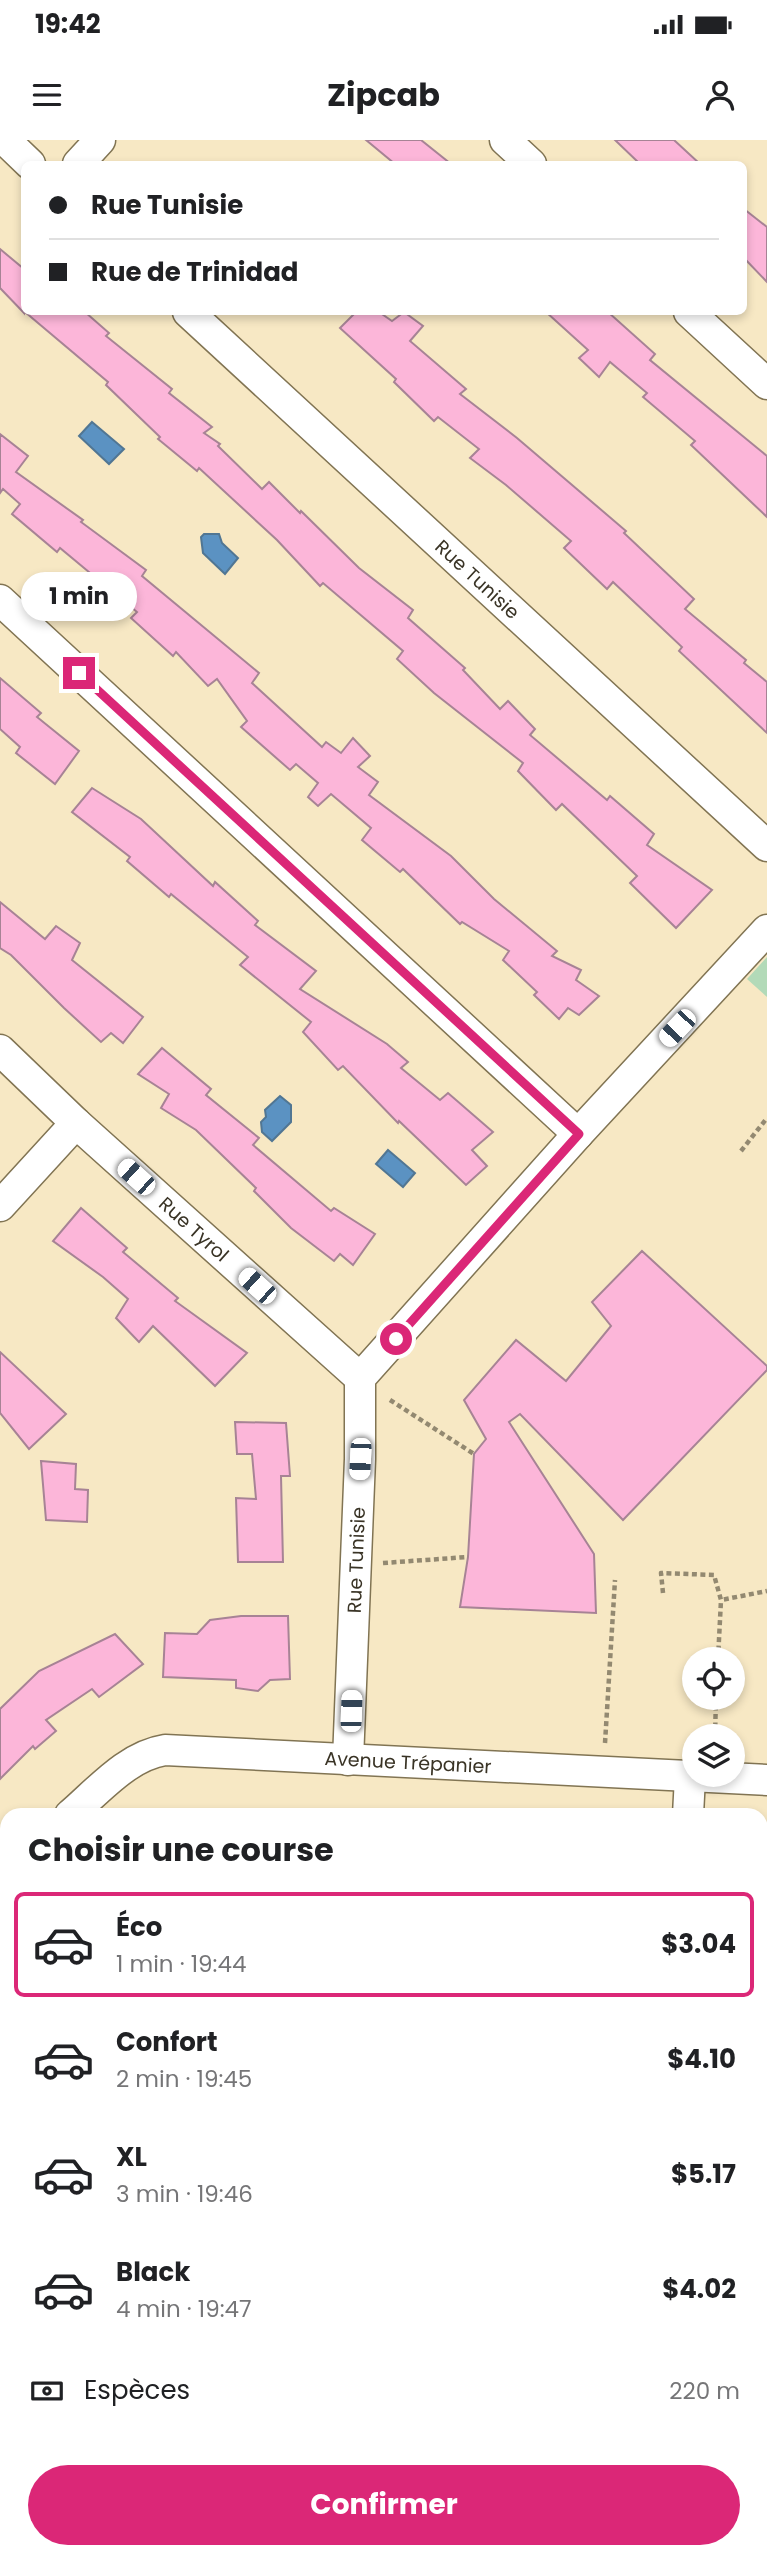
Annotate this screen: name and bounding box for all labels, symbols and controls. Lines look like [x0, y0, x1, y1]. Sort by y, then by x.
text: 19:42 [35, 6, 101, 42]
text: Zipcab [327, 72, 440, 117]
icon: menu [28, 76, 66, 114]
icon: person [701, 76, 739, 114]
text: Rue Tunisie [91, 187, 243, 223]
text: Rue de Trinidad [91, 254, 299, 290]
street label: Rue Tunisie [429, 533, 526, 625]
callout: 1 min [21, 572, 137, 620]
text: 1 min [49, 580, 109, 612]
route end [63, 657, 95, 689]
car [655, 1005, 700, 1051]
car [114, 1155, 159, 1199]
street label: Rue Tyrol [153, 1190, 235, 1268]
car [235, 1264, 280, 1308]
route start [380, 1323, 412, 1355]
car [349, 1437, 372, 1481]
street label: Rue Tunisie [340, 1507, 372, 1614]
map controls [682, 1647, 745, 1787]
button: locate [682, 1647, 745, 1710]
car [340, 1690, 363, 1732]
button: layers [682, 1724, 745, 1787]
street label: Avenue Trépanier [324, 1744, 492, 1780]
text: Choisir une course [28, 1827, 334, 1872]
text: Éco [116, 1909, 162, 1945]
icon: car [32, 1913, 95, 1976]
text: $3.04 [661, 1926, 736, 1962]
text: 1 min · 19:44 [116, 1948, 246, 1980]
text: Confort [116, 2024, 218, 2060]
icon: car [32, 2028, 95, 2091]
text: $4.10 [667, 2041, 736, 2077]
text: 2 min · 19:45 [116, 2063, 252, 2095]
text: XL [116, 2139, 147, 2175]
icon: car [32, 2143, 95, 2206]
text: $5.17 [671, 2156, 736, 2192]
text: 3 min · 19:46 [116, 2178, 253, 2210]
text: Black [116, 2254, 190, 2290]
icon: car [32, 2258, 95, 2321]
text: $4.02 [662, 2271, 736, 2307]
text: 4 min · 19:47 [116, 2293, 252, 2325]
icon: cash [28, 2372, 66, 2410]
text: Espèces [84, 2372, 190, 2408]
text: 220 m [669, 2375, 740, 2407]
button: Confirmer [28, 2465, 740, 2545]

